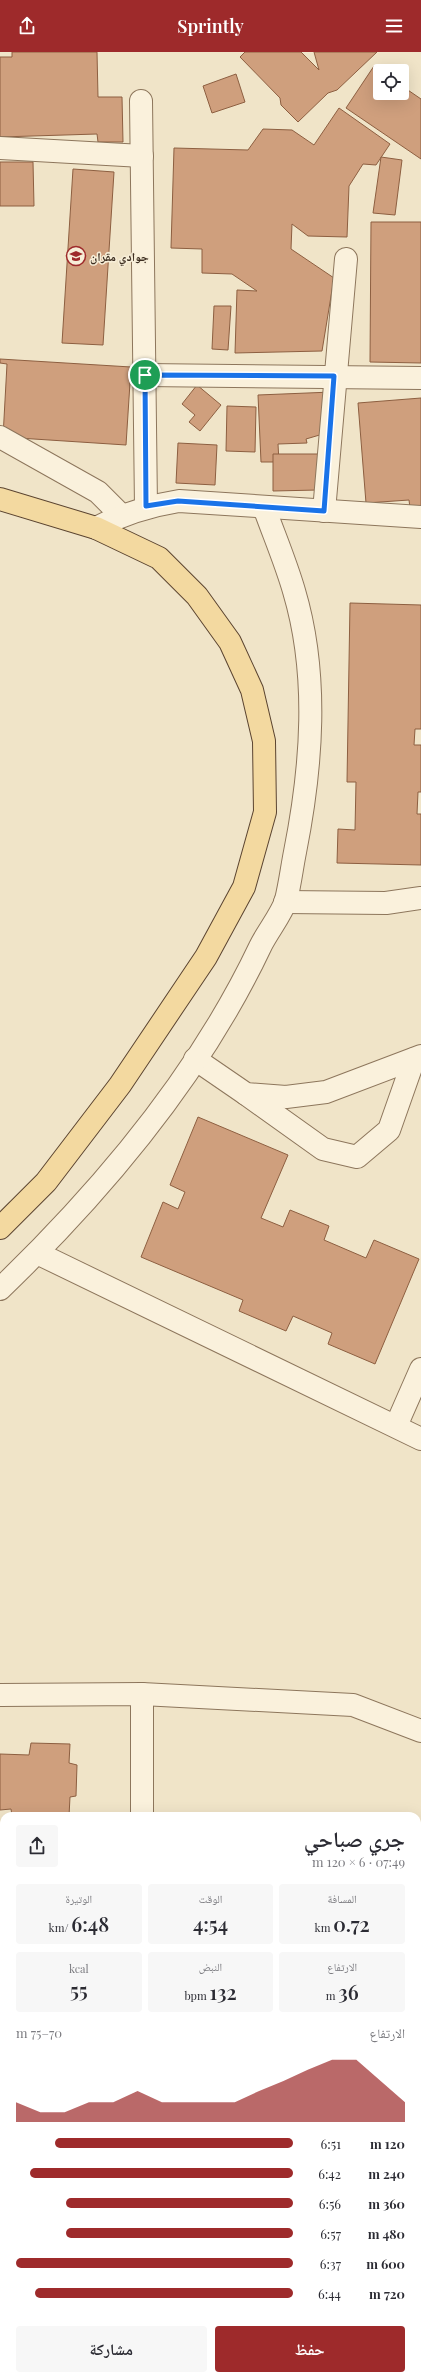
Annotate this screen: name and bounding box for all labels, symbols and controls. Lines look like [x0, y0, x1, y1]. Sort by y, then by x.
text: Sprintly [177, 14, 244, 38]
icon: share [16, 15, 38, 37]
icon: menu [383, 15, 405, 37]
map controls [373, 64, 409, 100]
button: locate [373, 64, 409, 100]
school or university icon: جوادي مقران [65, 245, 87, 267]
place label: جوادي مقران [90, 248, 149, 267]
pin [128, 358, 162, 392]
icon: arrive [134, 364, 156, 386]
text: جري صباحي [304, 1823, 405, 1853]
button: share [16, 1825, 58, 1867]
text: 07:49 · 6 × 120 m [312, 1853, 405, 1870]
text: الوتيرة [65, 1891, 92, 1906]
text: الوقت [199, 1891, 222, 1906]
text: المسافة [328, 1891, 357, 1906]
text: 6:48 [71, 1910, 109, 1937]
text: 4:54 [193, 1910, 228, 1937]
text: 0.72 [333, 1910, 370, 1937]
text: /km [49, 1920, 71, 1935]
text: km [315, 1920, 333, 1935]
text: النبض [199, 1959, 222, 1974]
text: الارتفاع [327, 1959, 357, 1974]
text: kcal [69, 1961, 89, 1976]
text: 55 [70, 1976, 88, 2003]
text: 132 [210, 1978, 237, 2005]
text: 36 [338, 1978, 359, 2005]
text: bpm [184, 1988, 210, 2003]
text: m [326, 1988, 338, 2003]
text: 70–75 m [16, 2024, 62, 2041]
text: الارتفاع [370, 2024, 405, 2041]
text: 6:51 [321, 2135, 341, 2152]
text: 120 m [370, 2135, 405, 2152]
text: 6:42 [318, 2165, 341, 2182]
text: 240 m [368, 2165, 405, 2182]
text: 6:56 [319, 2195, 341, 2212]
text: 360 m [368, 2195, 405, 2212]
text: 6:57 [320, 2225, 341, 2242]
text: 480 m [368, 2225, 405, 2242]
text: 6:37 [320, 2255, 341, 2272]
text: 600 m [366, 2255, 405, 2272]
text: 6:44 [318, 2285, 341, 2302]
text: 720 m [369, 2285, 405, 2302]
button: مشاركة [16, 2326, 207, 2372]
button: حفظ [215, 2326, 405, 2372]

